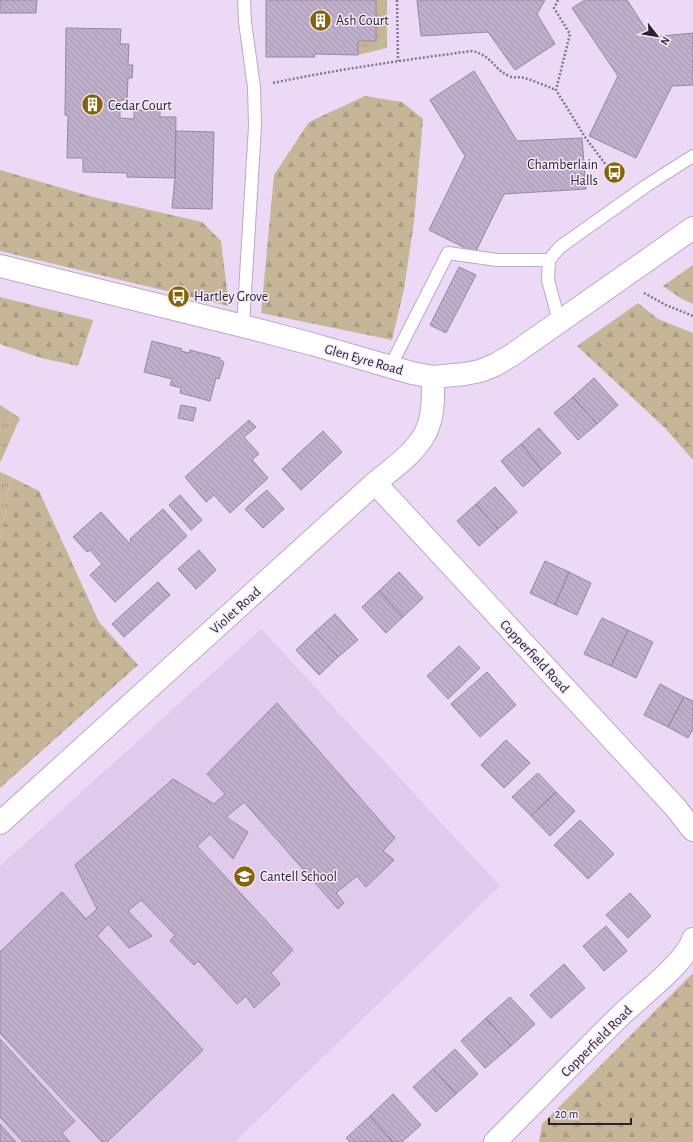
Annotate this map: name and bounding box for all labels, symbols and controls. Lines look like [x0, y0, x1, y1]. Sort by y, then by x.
building icon: Ash Court [308, 7, 334, 33]
place label: Ash Court [336, 14, 389, 28]
north arrow [637, 16, 677, 56]
text: N [658, 35, 672, 47]
building icon: Cedar Court [80, 92, 106, 118]
place label: Cedar Court [108, 99, 172, 113]
place label: Chamberlain Halls [527, 158, 598, 188]
bus stop icon: Chamberlain Halls [601, 159, 627, 185]
bus stop icon: Hartley Grove [166, 283, 192, 309]
place label: Hartley Grove [194, 290, 268, 304]
street label: Glen Eyre Road [323, 342, 405, 378]
street label: Violet Road [208, 585, 264, 637]
street label: Copperfield Road [497, 617, 572, 696]
school or university icon: Cantell School [232, 863, 258, 889]
place label: Cantell School [260, 870, 337, 884]
street label: Copperfield Road [558, 1003, 635, 1080]
scale bar [549, 1100, 631, 1126]
text: 20 m [555, 1108, 578, 1120]

